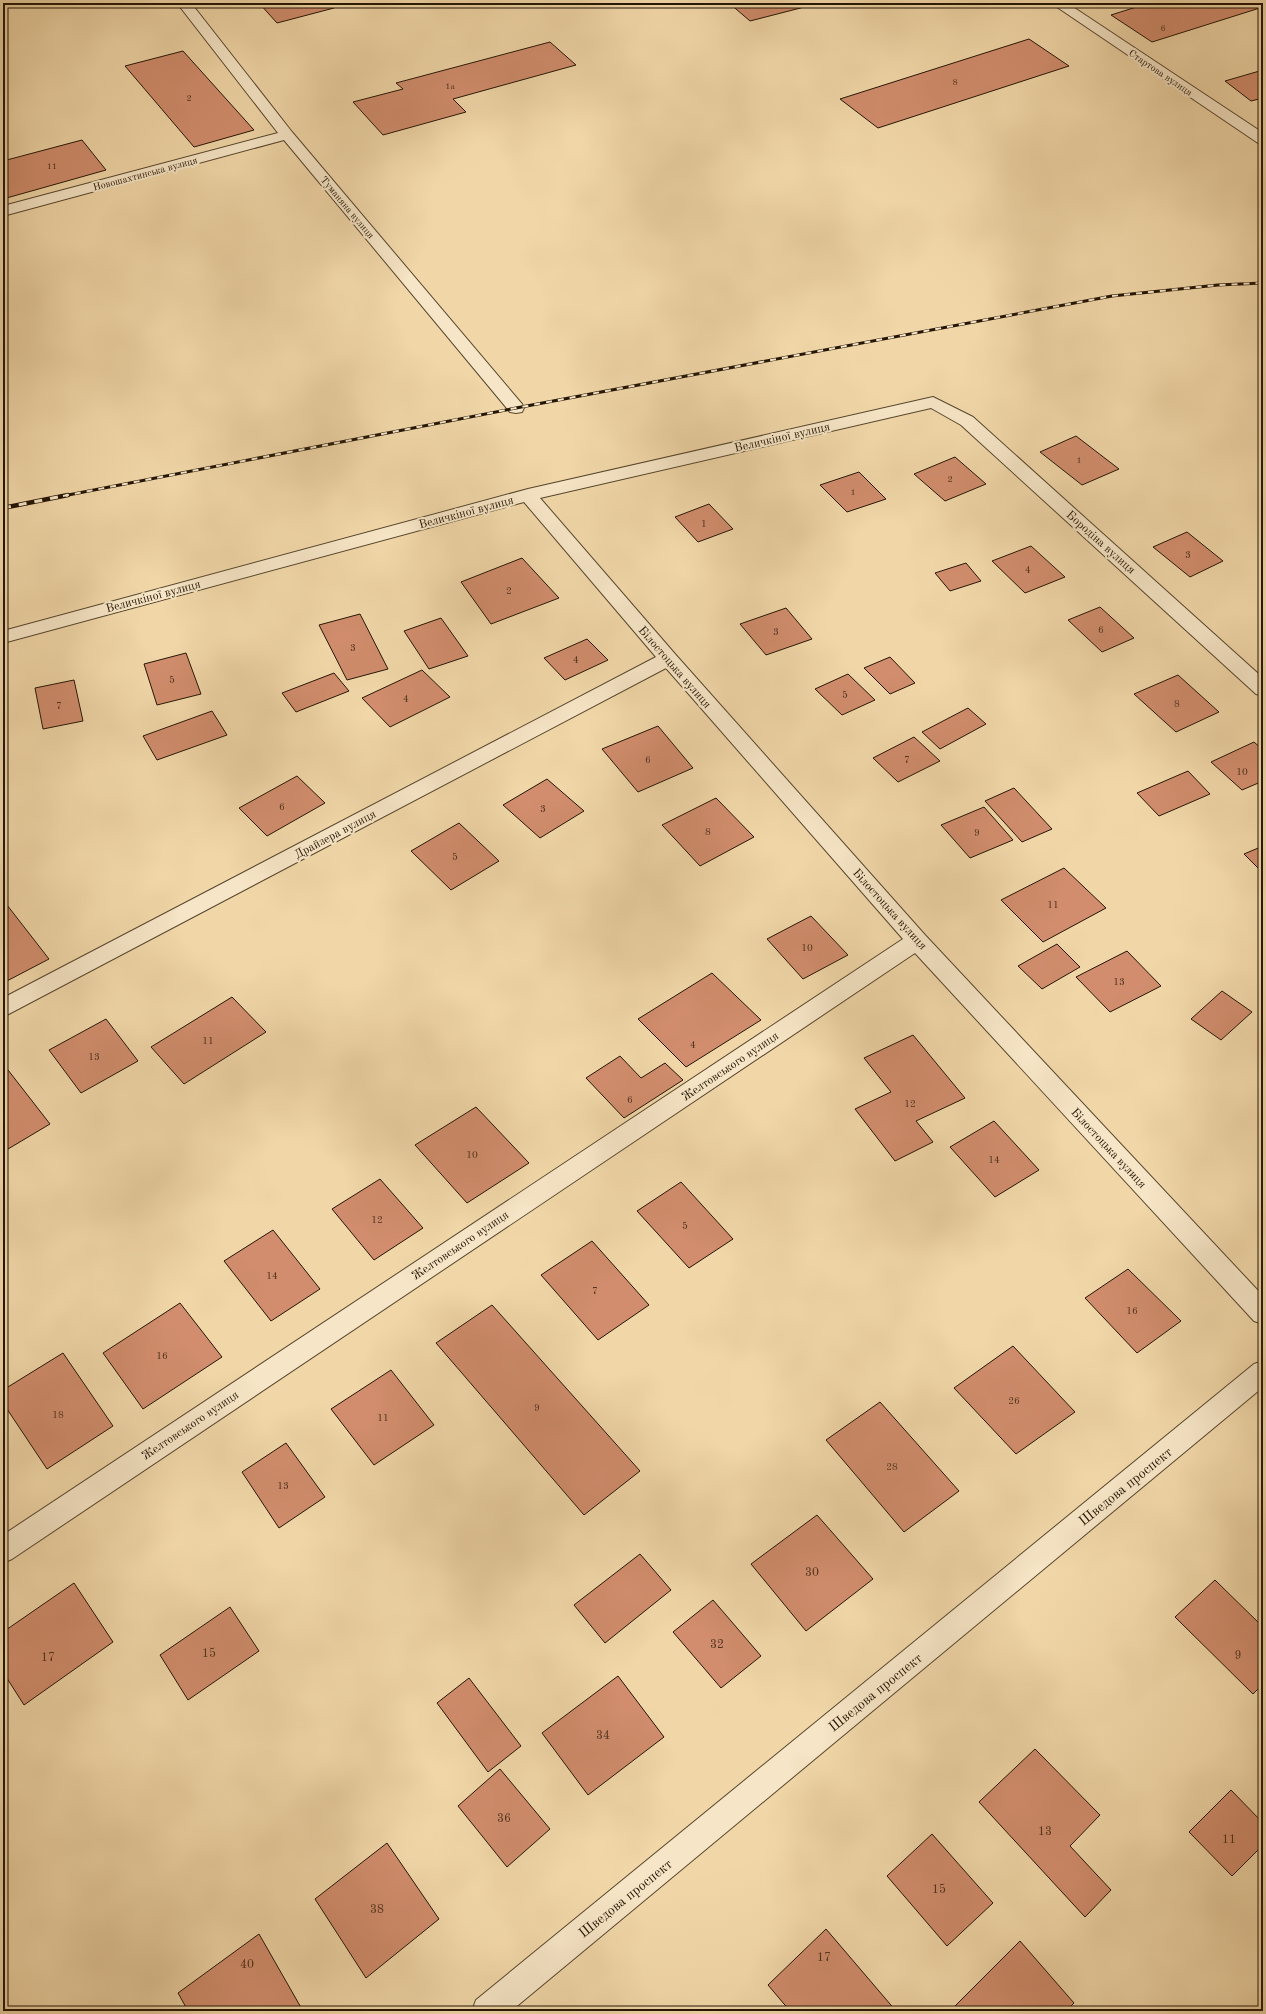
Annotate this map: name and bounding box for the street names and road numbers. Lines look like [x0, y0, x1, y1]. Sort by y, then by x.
street label: Стартова вулиця [1127, 48, 1194, 98]
street label: Новошахтинська вулиця [92, 155, 199, 193]
street label: Туманяна вулиця [318, 175, 376, 241]
street label: Величкіної вулиця [733, 420, 831, 455]
street label: Величкіної вулиця [417, 494, 515, 531]
street label: Бородіна вулиця [1064, 508, 1138, 577]
street label: Величкіної вулиця [104, 578, 202, 615]
street label: Білостоцька вулиця [636, 624, 714, 711]
street label: Драйзера вулиця [293, 808, 378, 861]
street label: Білостоцька вулиця [850, 866, 929, 952]
street label: Желтовського вулиця [680, 1030, 781, 1104]
street label: Білостоцька вулиця [1068, 1106, 1149, 1191]
street label: Желтовського вулиця [410, 1209, 511, 1283]
street label: Желтовського вулиця [140, 1389, 241, 1463]
street label: Шведова проспект [1076, 1445, 1175, 1529]
street label: Шведова проспект [826, 1651, 925, 1735]
street label: Шведова проспект [576, 1857, 675, 1941]

